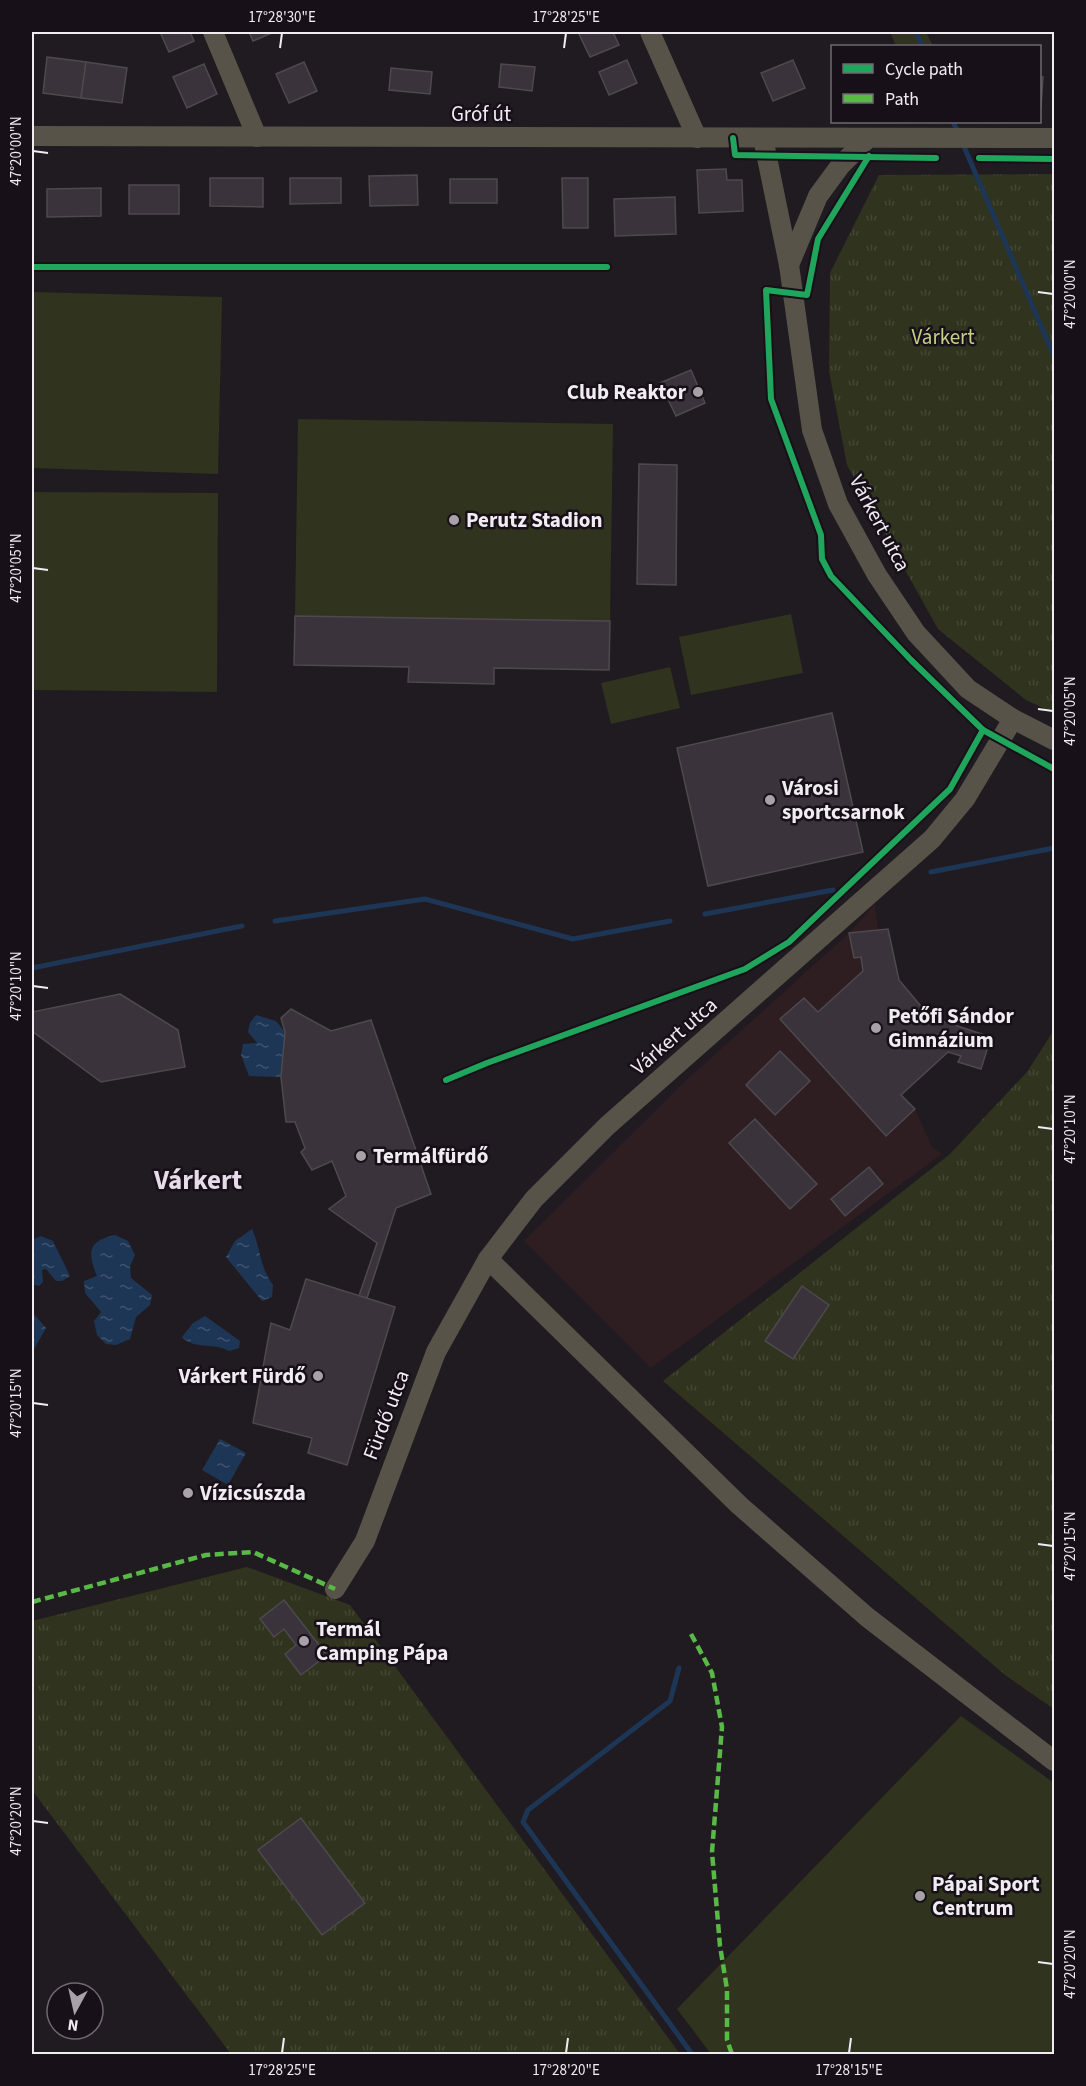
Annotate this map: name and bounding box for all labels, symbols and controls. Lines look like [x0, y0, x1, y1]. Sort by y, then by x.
text: 17°28'30"E [248, 7, 316, 28]
text: 17°28'25"E [532, 7, 600, 28]
legend [831, 45, 1041, 123]
text: Cycle path [885, 57, 963, 82]
text: Path [885, 87, 919, 112]
street label: Gróf út [451, 99, 511, 129]
text: 47°20'00"N [6, 116, 27, 186]
text: 47°20'00"N [1060, 259, 1081, 329]
park label: Várkert [911, 322, 975, 352]
place label: Club Reaktor [567, 377, 687, 407]
marker: Club Reaktor [691, 385, 705, 399]
street label: Várkert utca [842, 469, 918, 577]
place label: Perutz Stadion [466, 505, 602, 535]
marker: Perutz Stadion [447, 513, 461, 527]
text: 47°20'05"N [6, 533, 27, 603]
text: 47°20'05"N [1060, 676, 1081, 746]
place label: Városi sportcsarnok [781, 773, 905, 827]
marker: Városi sportcsarnok [763, 793, 777, 807]
text: 47°20'10"N [6, 951, 27, 1021]
street label: Várkert utca [624, 990, 724, 1082]
place label: Petőfi Sándor Gimnázium [888, 1001, 1015, 1055]
marker: Petőfi Sándor Gimnázium [869, 1021, 883, 1035]
text: 47°20'10"N [1060, 1094, 1081, 1164]
place label: Termálfürdő [373, 1141, 488, 1171]
marker: Termálfürdő [354, 1149, 368, 1163]
district label: Várkert [153, 1161, 242, 1200]
place label: Várkert Fürdő [178, 1361, 306, 1391]
street label: Fürdő utca [355, 1366, 417, 1464]
text: 47°20'15"N [6, 1368, 27, 1438]
marker: Várkert Fürdő [311, 1369, 325, 1383]
place label: Vízicsúszda [199, 1478, 306, 1508]
marker: Vízicsúszda [181, 1486, 195, 1500]
text: 47°20'15"N [1060, 1511, 1081, 1581]
place label: Termál Camping Pápa [316, 1614, 448, 1668]
marker: Termál Camping Pápa [297, 1634, 311, 1648]
text: 47°20'20"N [6, 1786, 27, 1856]
place label: Pápai Sport Centrum [932, 1869, 1040, 1923]
marker: Pápai Sport Centrum [913, 1889, 927, 1903]
text: 47°20'20"N [1060, 1929, 1081, 1999]
north arrow [45, 1981, 105, 2041]
text: N [66, 2013, 80, 2036]
text: 17°28'25"E [248, 2060, 316, 2081]
text: 17°28'20"E [532, 2060, 600, 2081]
text: 17°28'15"E [815, 2060, 883, 2081]

